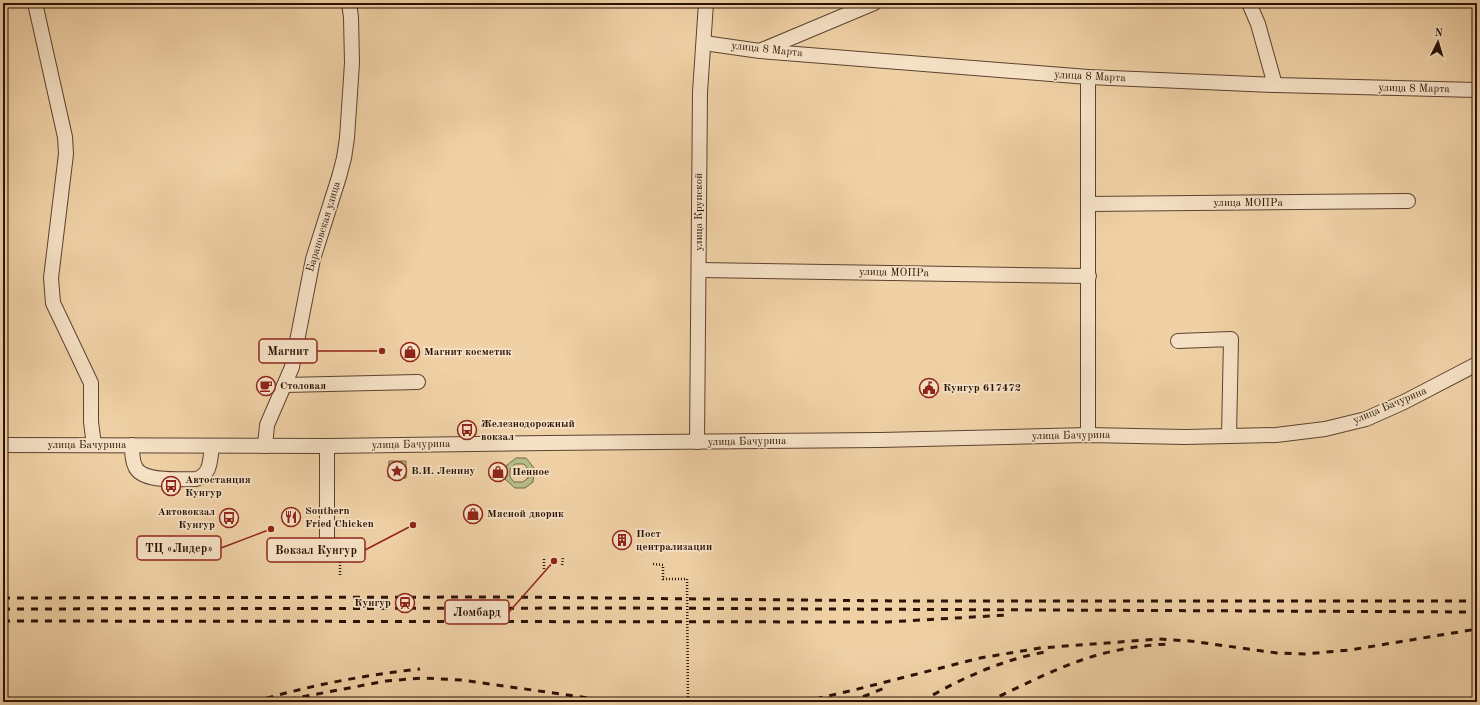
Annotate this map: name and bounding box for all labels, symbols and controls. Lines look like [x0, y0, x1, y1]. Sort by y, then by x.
north arrow [1418, 22, 1458, 62]
text: N [1434, 28, 1444, 39]
street label: улица 8 Марта [731, 41, 804, 59]
street label: улица 8 Марта [1054, 70, 1127, 84]
street label: улица 8 Марта [1378, 83, 1450, 95]
street label: улица Крупской [694, 173, 705, 251]
street label: Барановская улица [305, 180, 343, 273]
street label: улица МОПРа [1213, 198, 1283, 209]
street label: улица МОПРа [859, 267, 930, 279]
callout: Магнит [259, 339, 317, 363]
shop icon: Магнит косметик [399, 341, 421, 363]
text: Магнит [267, 346, 309, 358]
place label: Магнит косметик [424, 347, 511, 358]
cafe icon: Столовая [255, 375, 277, 397]
public building icon: Кунгур 617472 [918, 377, 940, 399]
place label: Столовая [280, 381, 326, 392]
place label: Кунгур 617472 [943, 383, 1021, 394]
street label: улица Бачурина [1352, 385, 1429, 426]
bus stop icon: Железнодорожный вокзал [456, 419, 478, 441]
place label: Железнодорожный вокзал [481, 419, 575, 443]
street label: улица Бачурина [1031, 430, 1111, 442]
street label: улица Бачурина [707, 436, 787, 448]
street label: улица Бачурина [371, 439, 451, 451]
street label: улица Бачурина [48, 440, 127, 451]
place icon: В.И. Ленину [386, 460, 408, 482]
shop icon: Пенное [487, 461, 509, 483]
place label: В.И. Ленину [411, 466, 476, 477]
place label: Пенное [512, 467, 549, 478]
bus stop icon: Автостанция Кунгур [160, 475, 182, 497]
place label: Автостанция Кунгур [185, 475, 251, 499]
shop icon: Мясной дворик [462, 503, 484, 525]
restaurant icon: Southern Fried Chicken [280, 506, 302, 528]
place label: Southern Fried Chicken [305, 506, 374, 530]
place label: Автовокзал Кунгур [157, 507, 215, 531]
bus stop icon: Автовокзал Кунгур [218, 507, 240, 529]
place label: Мясной дворик [487, 509, 564, 520]
building icon: Пост централизации [611, 529, 633, 551]
place label: Пост централизации [636, 529, 712, 553]
callout: ТЦ «Лидер» [137, 536, 221, 560]
callout: Вокзал Кунгур [267, 538, 365, 562]
text: ТЦ «Лидер» [145, 543, 213, 555]
text: Вокзал Кунгур [275, 545, 357, 557]
station icon: Кунгур [394, 592, 416, 614]
place label: Кунгур [354, 598, 391, 609]
callout: Ломбард [445, 600, 509, 624]
text: Ломбард [453, 607, 501, 619]

